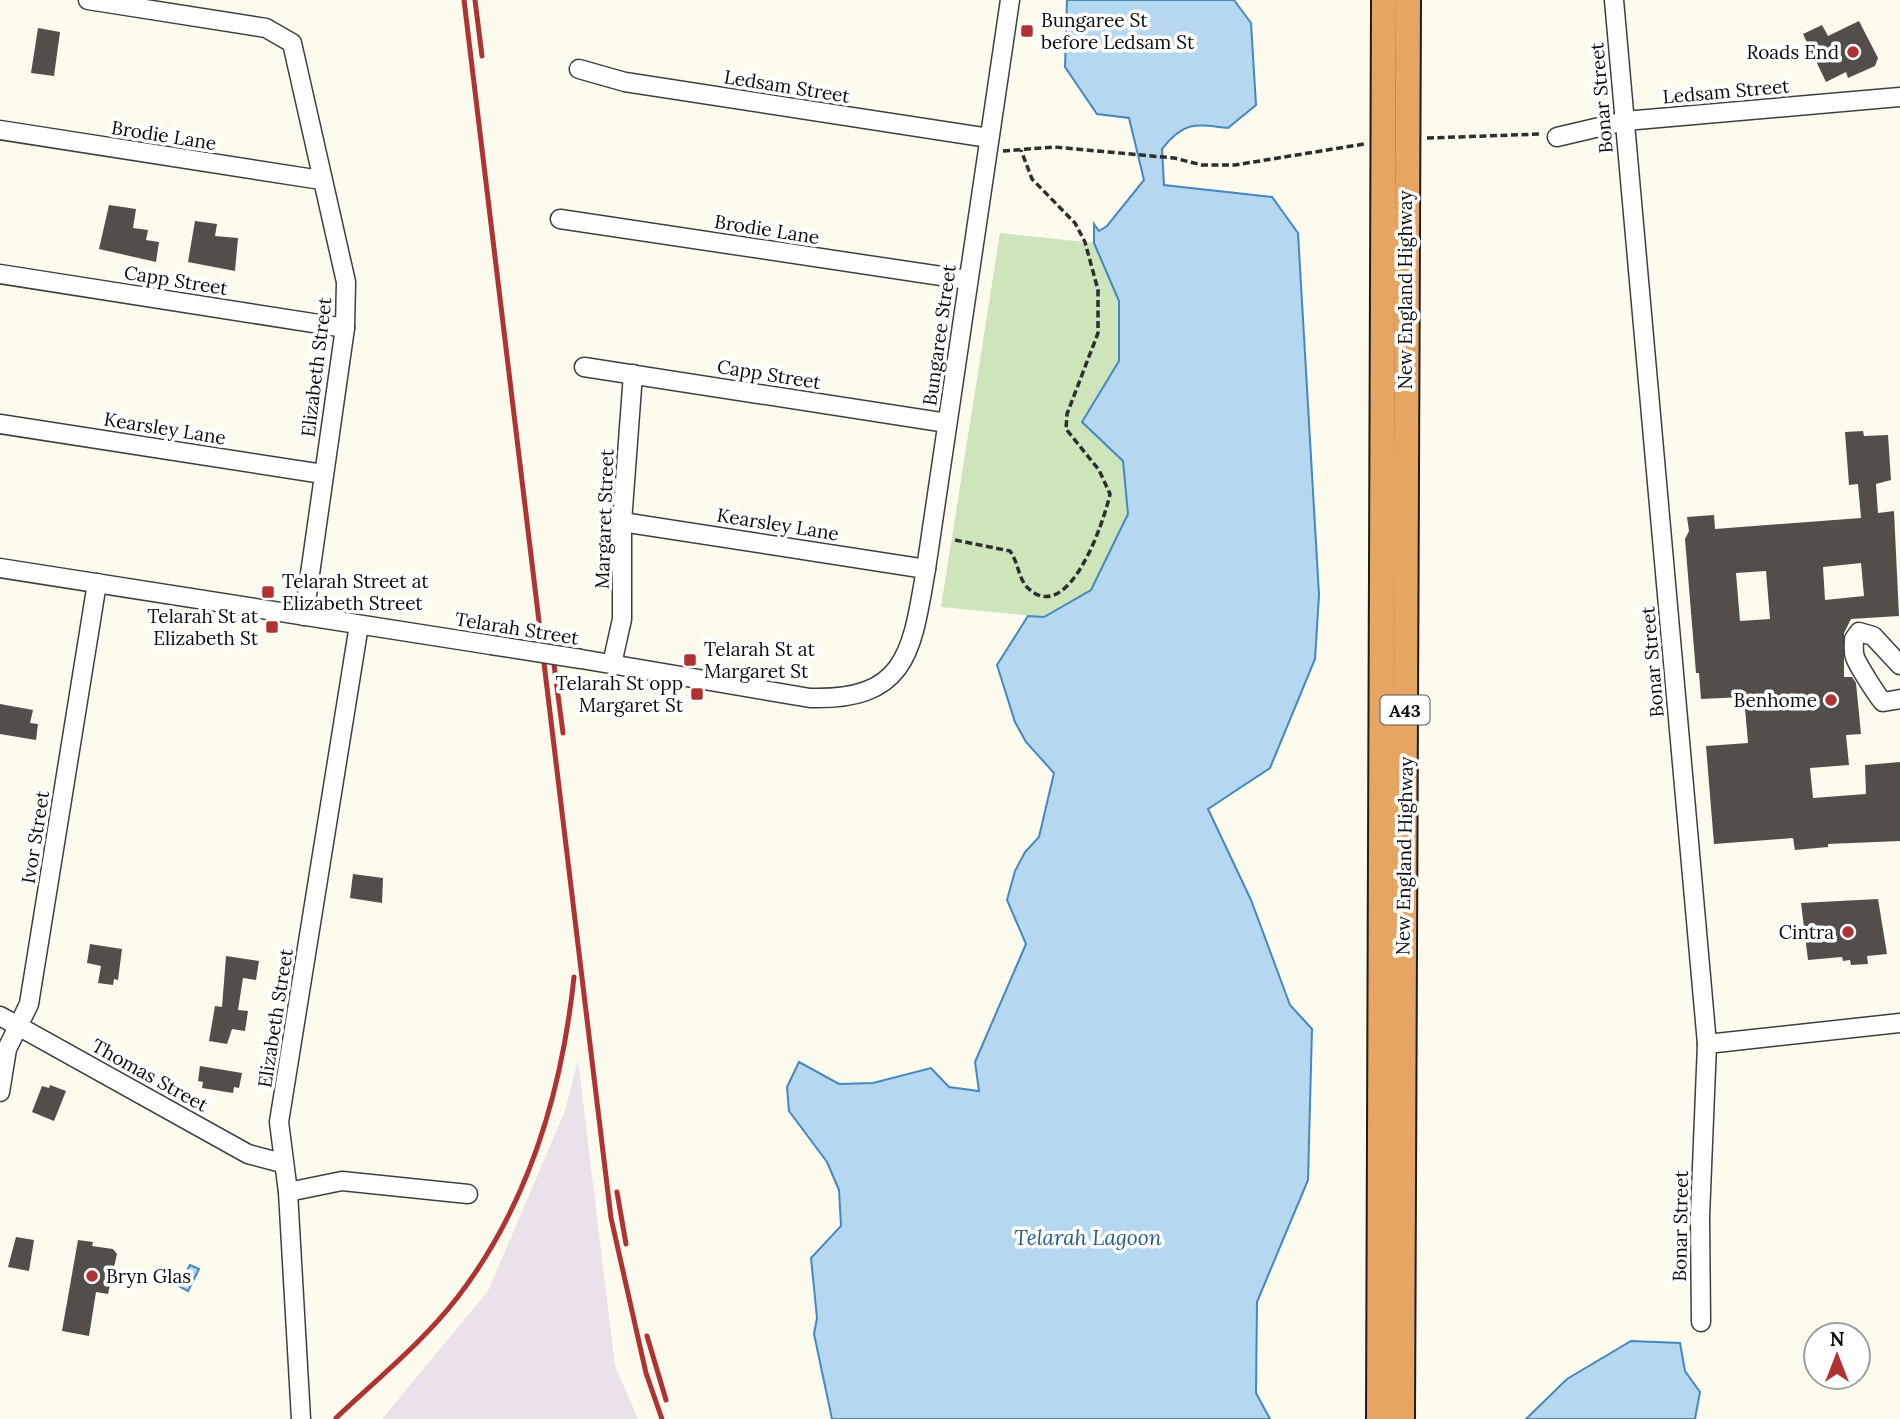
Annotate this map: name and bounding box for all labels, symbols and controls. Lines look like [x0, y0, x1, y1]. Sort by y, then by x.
place label: Bungaree St before Ledsam St [1041, 8, 1195, 54]
marker: Bungaree St before Ledsam St [1019, 23, 1035, 39]
place label: Roads End [1746, 40, 1839, 64]
street label: Bonar Street [1584, 41, 1618, 155]
marker: Roads End [1845, 44, 1861, 60]
street label: Ledsam Street [722, 64, 852, 108]
street label: Ledsam Street [1662, 73, 1791, 108]
street label: Brodie Lane [110, 115, 218, 155]
street label: New England Highway [1393, 191, 1417, 389]
street label: Brodie Lane [713, 209, 821, 249]
street label: Capp Street [122, 260, 230, 300]
street label: Bungaree Street [917, 262, 961, 407]
street label: Elizabeth Street [296, 295, 337, 438]
street label: Capp Street [715, 354, 823, 394]
street label: Kearsley Lane [102, 407, 228, 449]
street label: Margaret Street [590, 448, 618, 589]
street label: Kearsley Lane [715, 503, 841, 545]
place label: Telarah Street at Elizabeth Street [282, 569, 429, 615]
marker: Telarah Street at Elizabeth Street [260, 584, 276, 600]
place label: Telarah St at Elizabeth St [147, 604, 259, 650]
street label: Bonar Street [1635, 605, 1669, 719]
street label: Telarah Street [454, 606, 581, 650]
marker: Telarah St at Elizabeth St [264, 619, 280, 635]
place label: Telarah St at Margaret St [704, 637, 815, 683]
marker: Telarah St at Margaret St [682, 652, 698, 668]
place label: Telarah St opp Margaret St [555, 671, 684, 717]
marker: Telarah St opp Margaret St [689, 686, 705, 702]
place label: Benhome [1734, 688, 1817, 712]
marker: Benhome [1823, 692, 1839, 708]
road number: A43 [1380, 696, 1430, 724]
street label: New England Highway [1390, 756, 1418, 956]
street label: Ivor Street [16, 788, 54, 885]
place label: Cintra [1779, 920, 1834, 944]
marker: Cintra [1840, 924, 1856, 940]
street label: Elizabeth Street [252, 946, 298, 1089]
street label: Thomas Street [88, 1033, 213, 1117]
street label: Bonar Street [1667, 1169, 1693, 1282]
water label: Telarah Lagoon [1014, 1224, 1162, 1251]
place label: Bryn Glas [106, 1264, 191, 1288]
marker: Bryn Glas [84, 1268, 100, 1284]
north arrow [1802, 1321, 1872, 1391]
text: N [1830, 1327, 1845, 1351]

